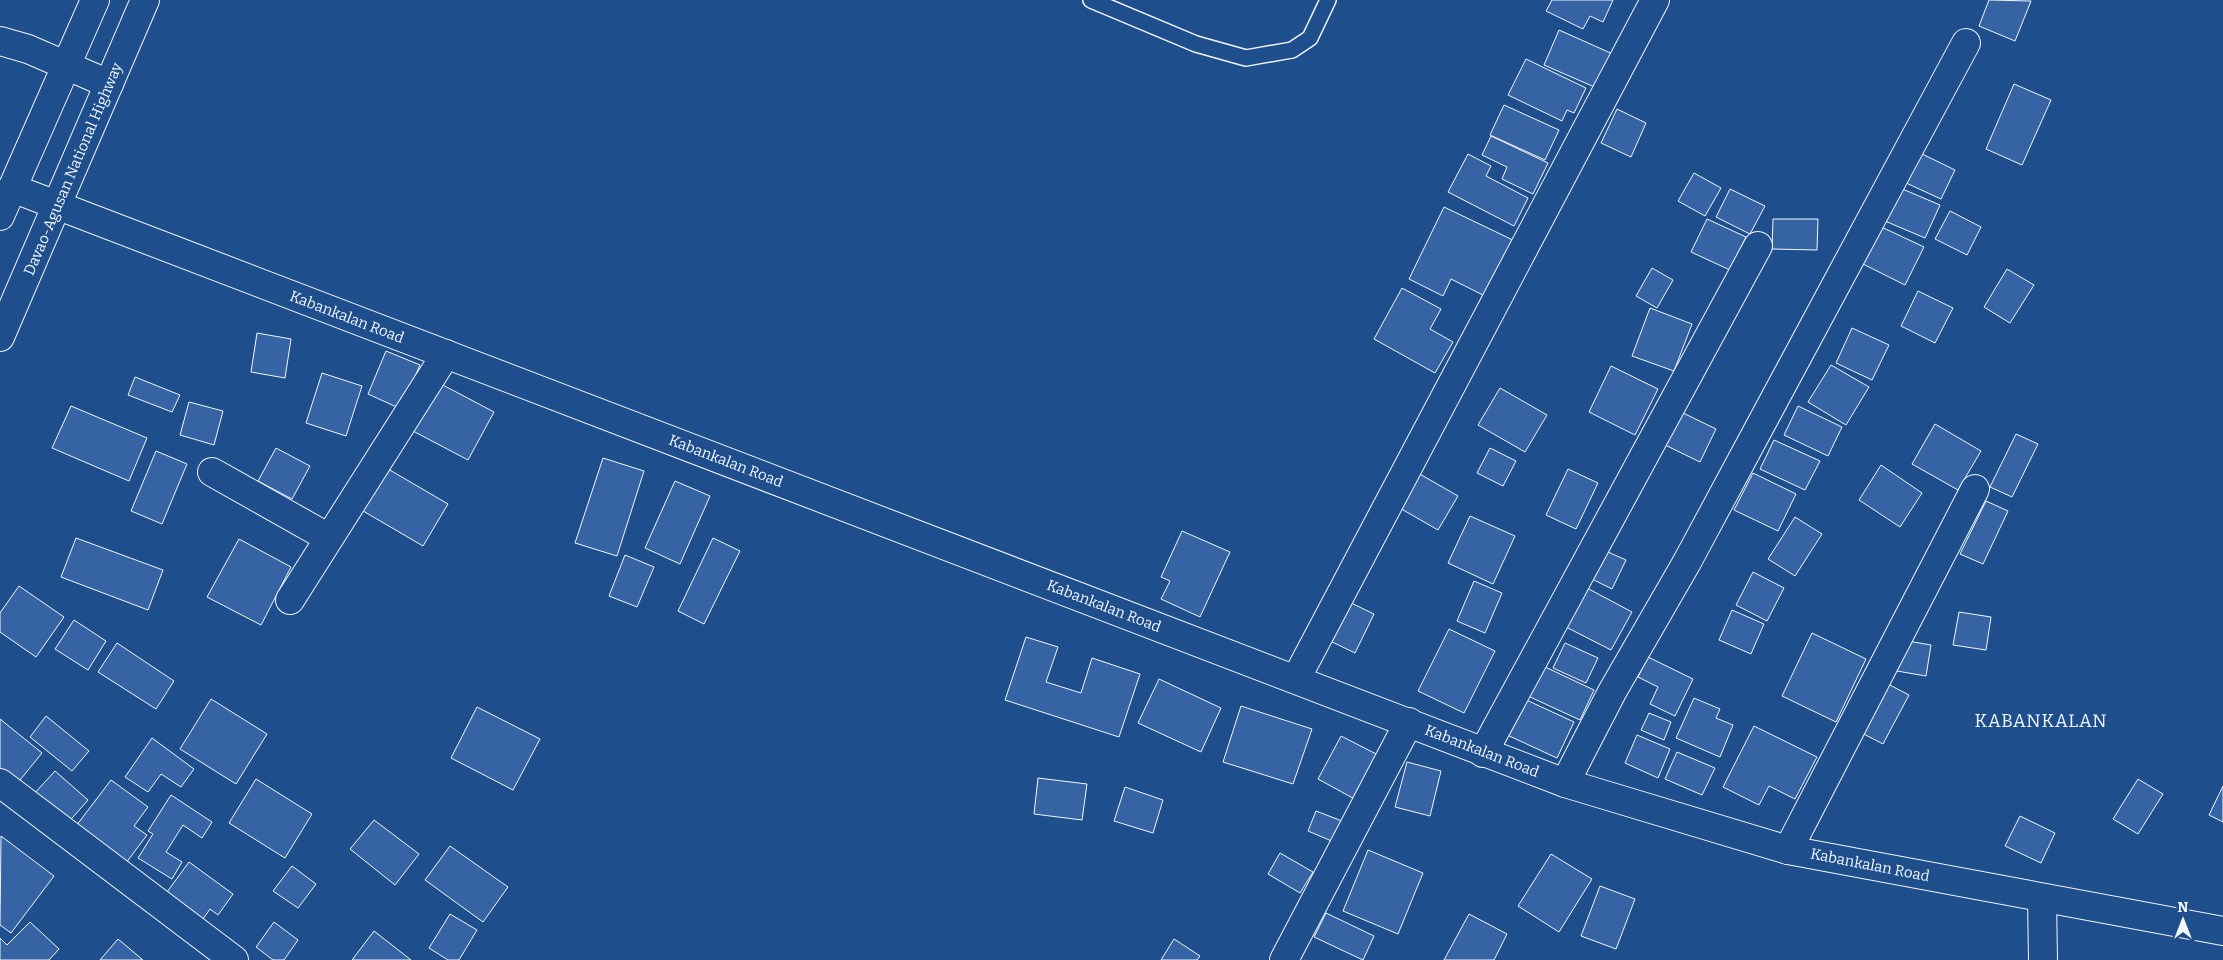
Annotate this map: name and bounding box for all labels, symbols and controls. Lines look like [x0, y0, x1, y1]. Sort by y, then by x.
street label: Davao-Agusan National Highway [20, 60, 126, 278]
street label: Kabankalan Road [287, 287, 407, 347]
street label: Kabankalan Road [666, 431, 786, 491]
street label: Kabankalan Road [1044, 576, 1164, 636]
district label: KABANKALAN [1975, 710, 2108, 732]
street label: Kabankalan Road [1422, 721, 1542, 781]
street label: Kabankalan Road [1809, 845, 1931, 885]
north arrow [2158, 895, 2208, 945]
text: N [2178, 899, 2189, 916]

